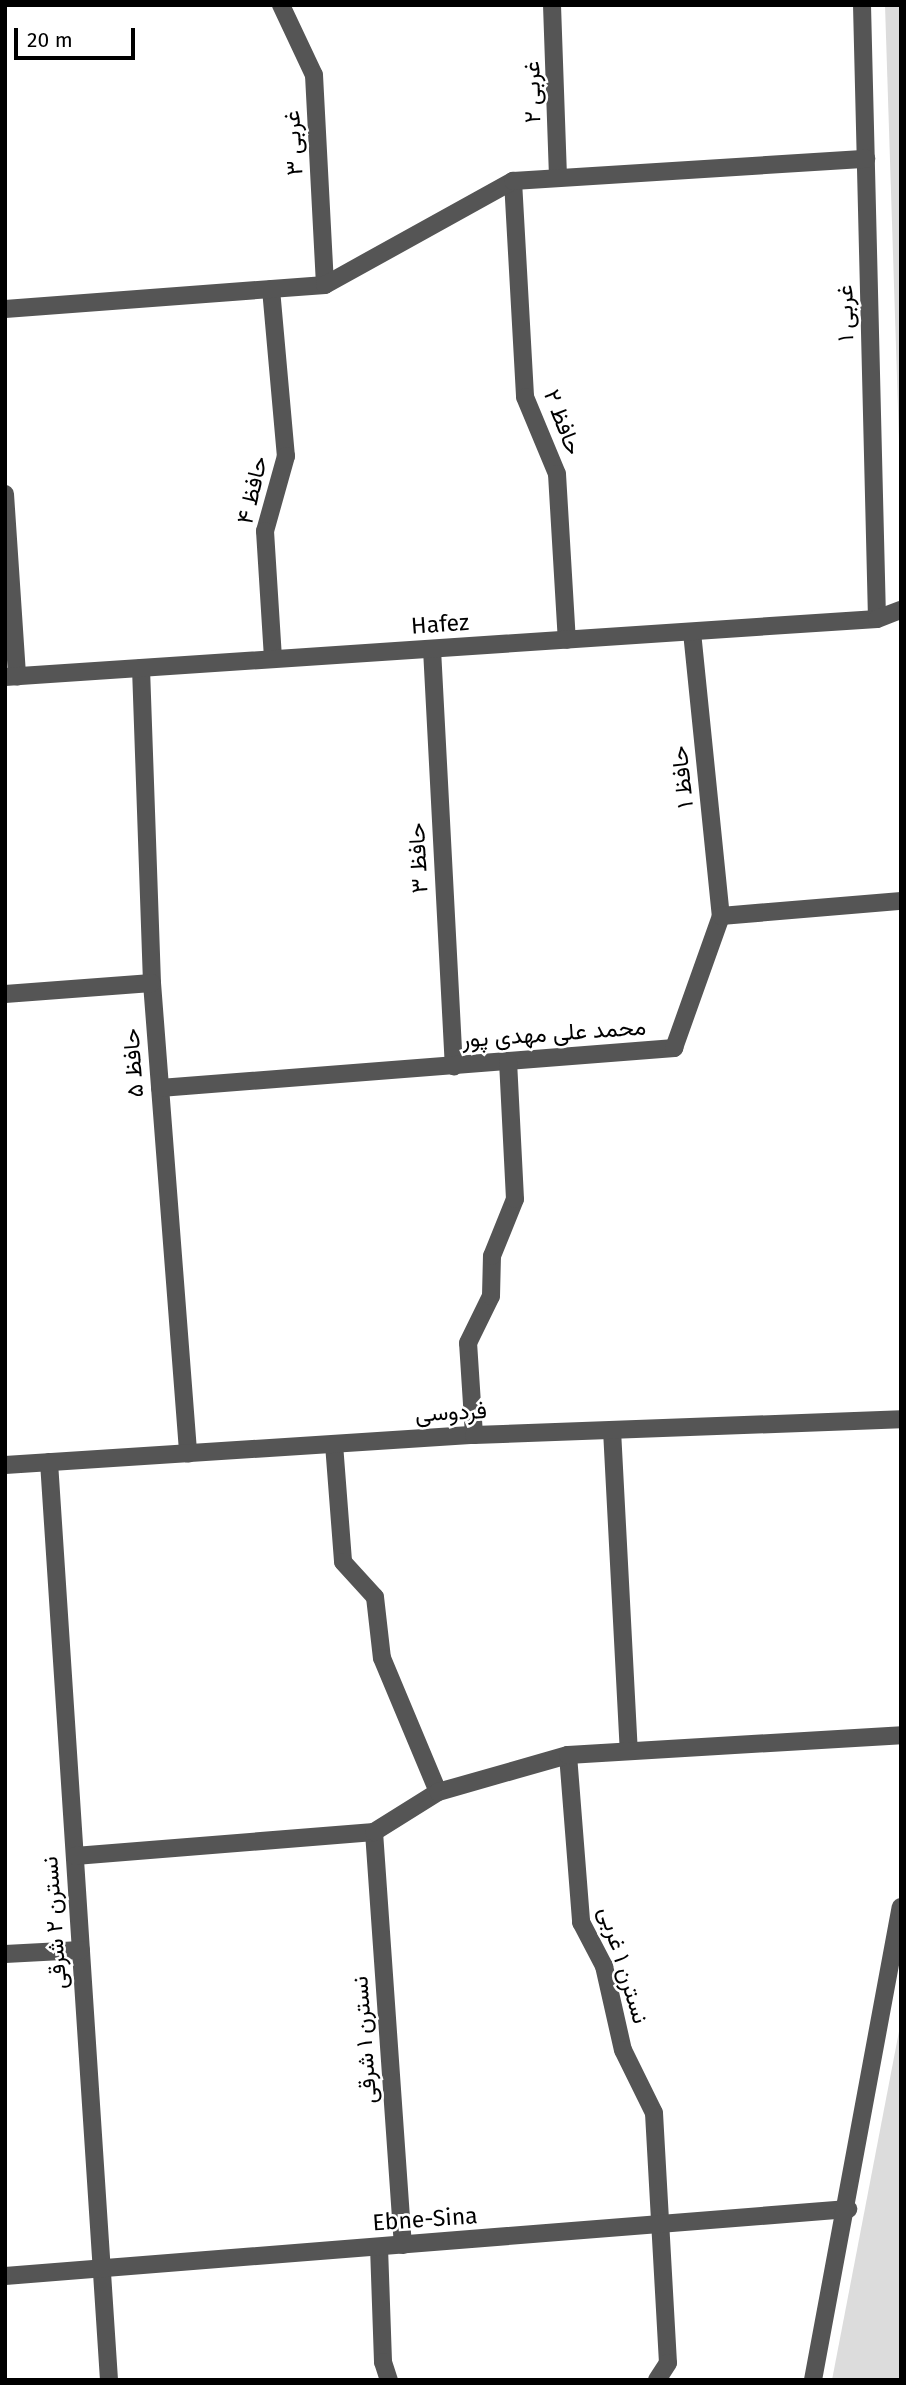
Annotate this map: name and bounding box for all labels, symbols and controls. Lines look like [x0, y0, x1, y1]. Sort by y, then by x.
scale bar [18, 14, 138, 58]
text: 20 m [27, 27, 73, 53]
street label: ۲ غربی [518, 61, 546, 123]
street label: ۳ غربی [278, 110, 308, 176]
street label: ۱ غربی [831, 284, 859, 342]
street label: حافظ ۲ [538, 385, 588, 459]
street label: حافظ ۴ [231, 453, 273, 527]
street label: Hafez [410, 608, 470, 640]
street label: حافظ ۱ [665, 745, 699, 809]
street label: حافظ ۳ [402, 822, 434, 894]
street label: محمد علی مهدی پور [461, 1013, 647, 1053]
street label: حافظ ۵ [117, 1028, 149, 1098]
street label: فردوسی [414, 1396, 488, 1428]
street label: نسترن ۲ شرقی [36, 1856, 72, 1990]
street label: نسترن ۱ غربی [593, 1903, 655, 2027]
street label: نسترن ۱ شرقی [346, 1975, 382, 2105]
street label: Ebne-Sina [371, 2202, 479, 2236]

